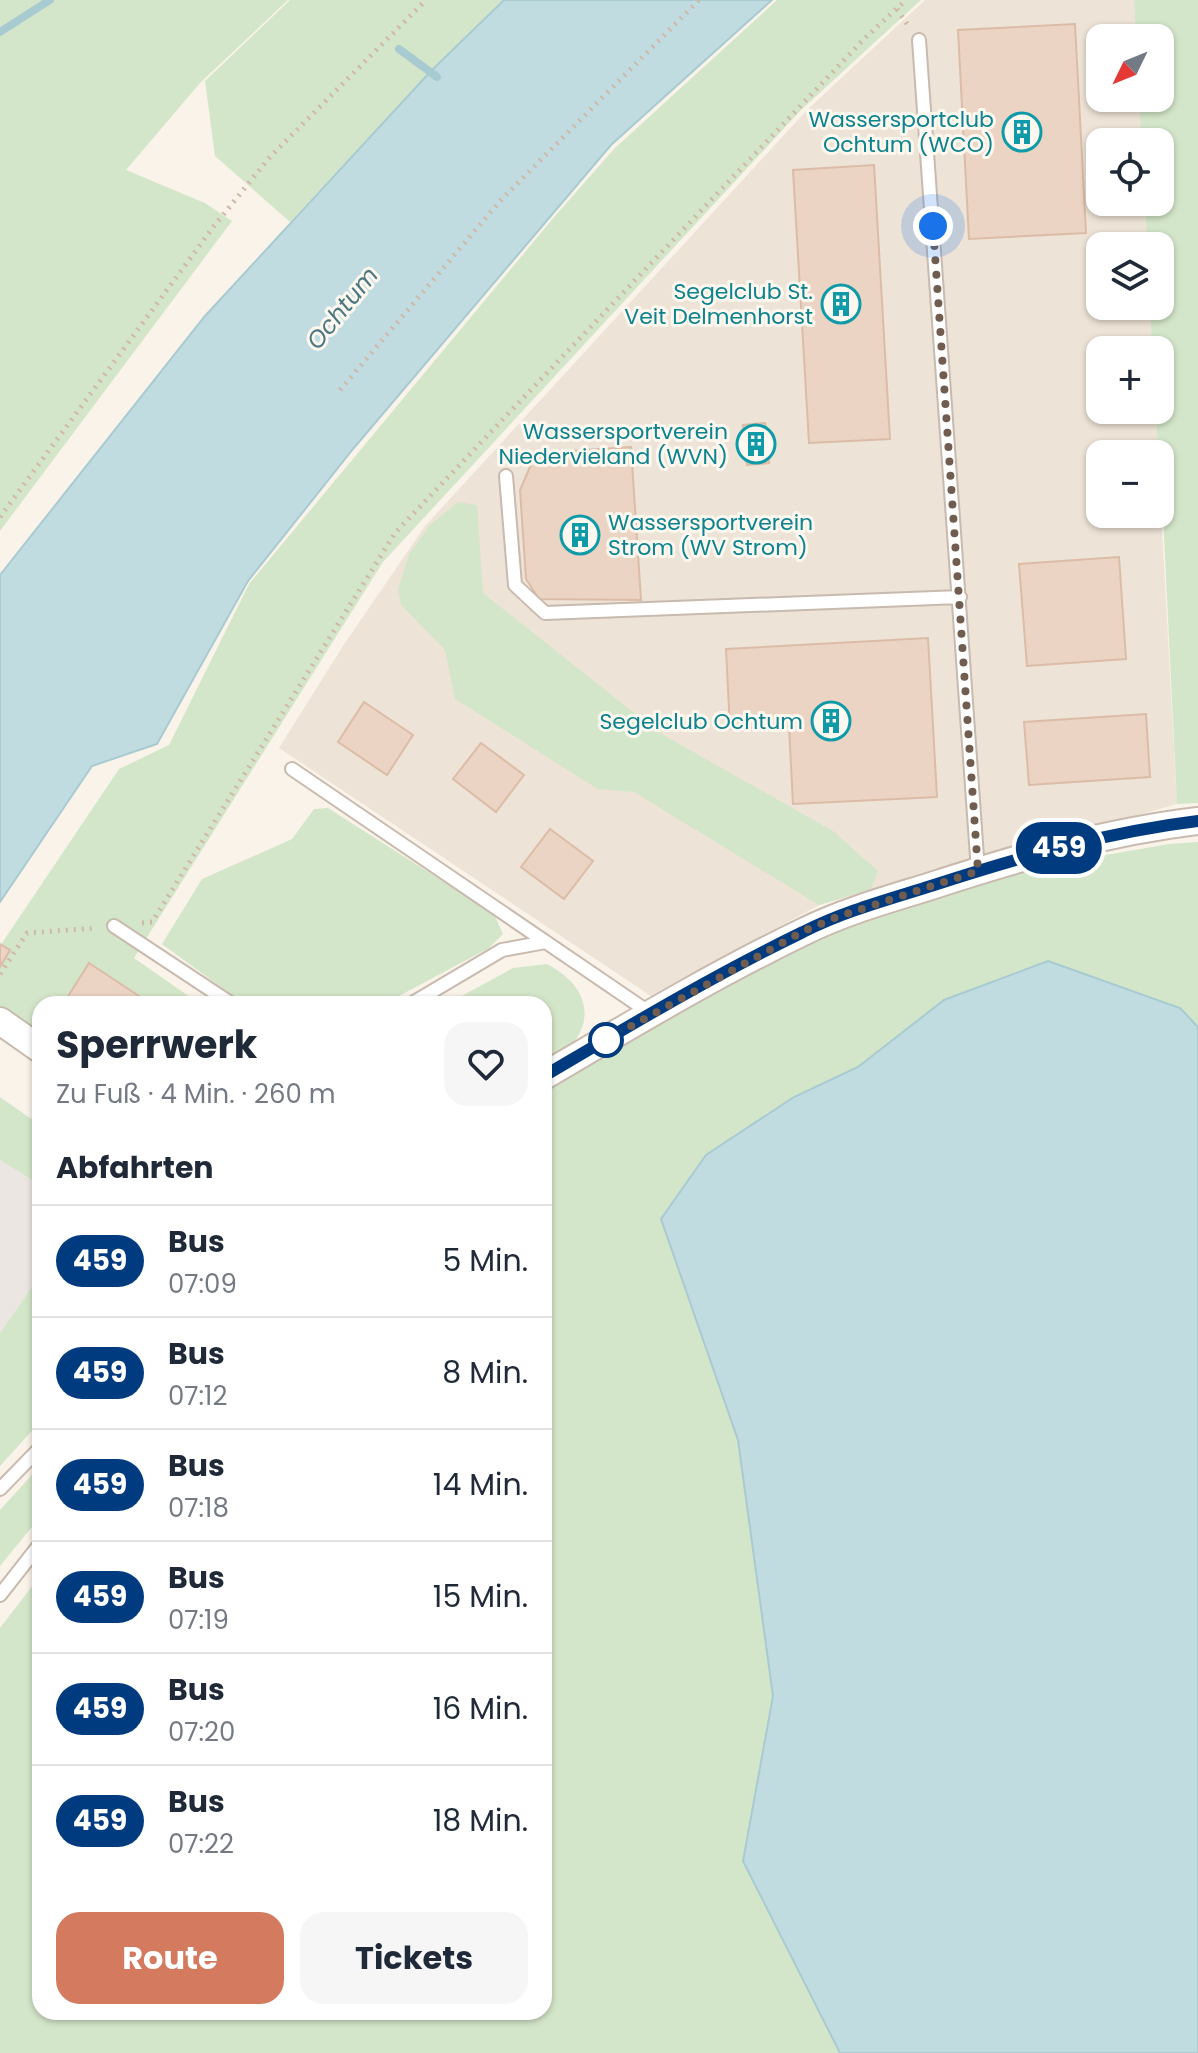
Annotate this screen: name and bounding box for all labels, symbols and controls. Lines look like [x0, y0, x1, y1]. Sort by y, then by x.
north arrow [1086, 24, 1174, 112]
map controls [1086, 24, 1174, 528]
place label: Wassersportclub Ochtum (WCO) [808, 104, 994, 160]
building icon: Wassersportclub Ochtum (WCO) [1001, 111, 1043, 153]
button: locate [1086, 128, 1174, 216]
your location [913, 206, 953, 246]
button: layers [1086, 232, 1174, 320]
water label: Ochtum [298, 260, 386, 356]
place label: Segelclub St. Veit Delmenhorst [624, 276, 813, 332]
building icon: Segelclub St. Veit Delmenhorst [820, 283, 862, 325]
button: + [1086, 336, 1174, 424]
place label: Wassersportverein Niedervieland (WVN) [498, 416, 728, 472]
building icon: Wassersportverein Niedervieland (WVN) [735, 423, 777, 465]
button: − [1086, 440, 1174, 528]
place label: Wassersportverein Strom (WV Strom) [608, 507, 813, 563]
building icon: Wassersportverein Strom (WV Strom) [559, 514, 601, 556]
building icon: Segelclub Ochtum [810, 700, 852, 742]
place label: Segelclub Ochtum [599, 706, 803, 737]
line badge: 459 [1013, 822, 1105, 874]
text: 459 [1032, 828, 1086, 867]
text: Sperrwerk [56, 1018, 257, 1071]
button: heart [444, 1022, 528, 1106]
unlabelled marker [589, 1023, 623, 1057]
text: Zu Fuß · 4 Min. · 260 m [56, 1076, 336, 1112]
text: Abfahrten [56, 1146, 214, 1189]
text: Bus [168, 1220, 225, 1263]
text: 5 Min. [442, 1239, 528, 1282]
text: 459 [73, 1241, 127, 1280]
text: 07:09 [168, 1266, 237, 1302]
text: Bus [168, 1332, 225, 1375]
text: 8 Min. [442, 1351, 528, 1394]
text: 459 [73, 1353, 127, 1392]
text: 07:12 [168, 1378, 227, 1414]
text: Bus [168, 1444, 225, 1487]
text: 14 Min. [433, 1463, 528, 1506]
text: 459 [73, 1465, 127, 1504]
text: 07:18 [168, 1490, 229, 1526]
text: Bus [168, 1556, 225, 1599]
text: 15 Min. [433, 1575, 528, 1618]
text: 459 [73, 1577, 127, 1616]
text: 07:19 [168, 1602, 229, 1638]
text: Bus [168, 1668, 225, 1711]
text: 16 Min. [433, 1687, 528, 1730]
text: 459 [73, 1689, 127, 1728]
text: 07:20 [168, 1714, 235, 1750]
text: Bus [168, 1780, 225, 1823]
text: 18 Min. [433, 1799, 528, 1842]
text: 459 [73, 1801, 127, 1840]
text: 07:22 [168, 1826, 234, 1862]
button: Route [56, 1912, 284, 2004]
button: Tickets [300, 1912, 528, 2004]

